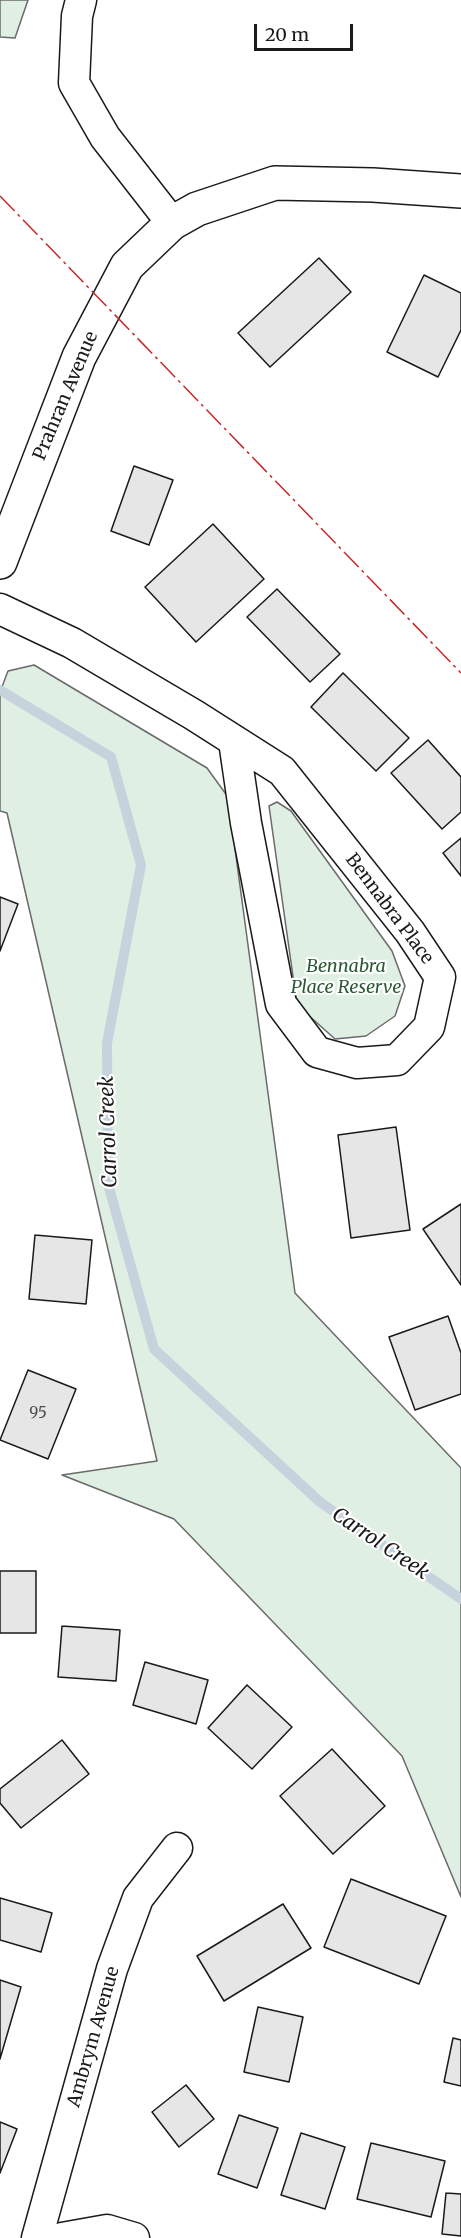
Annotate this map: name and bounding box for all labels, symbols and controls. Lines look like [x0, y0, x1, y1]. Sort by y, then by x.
scale bar [257, 12, 356, 50]
text: 20 m [265, 23, 309, 46]
street label: Prahran Avenue [29, 328, 103, 464]
street label: Bennabra Place [340, 849, 438, 969]
park label: Bennabra Place Reserve [291, 956, 401, 998]
water label: Carrol Creek [95, 1076, 123, 1188]
house number: 95 [29, 1405, 47, 1423]
water label: Carrol Creek [327, 1503, 433, 1585]
street label: Ambrym Avenue [64, 1964, 124, 2110]

